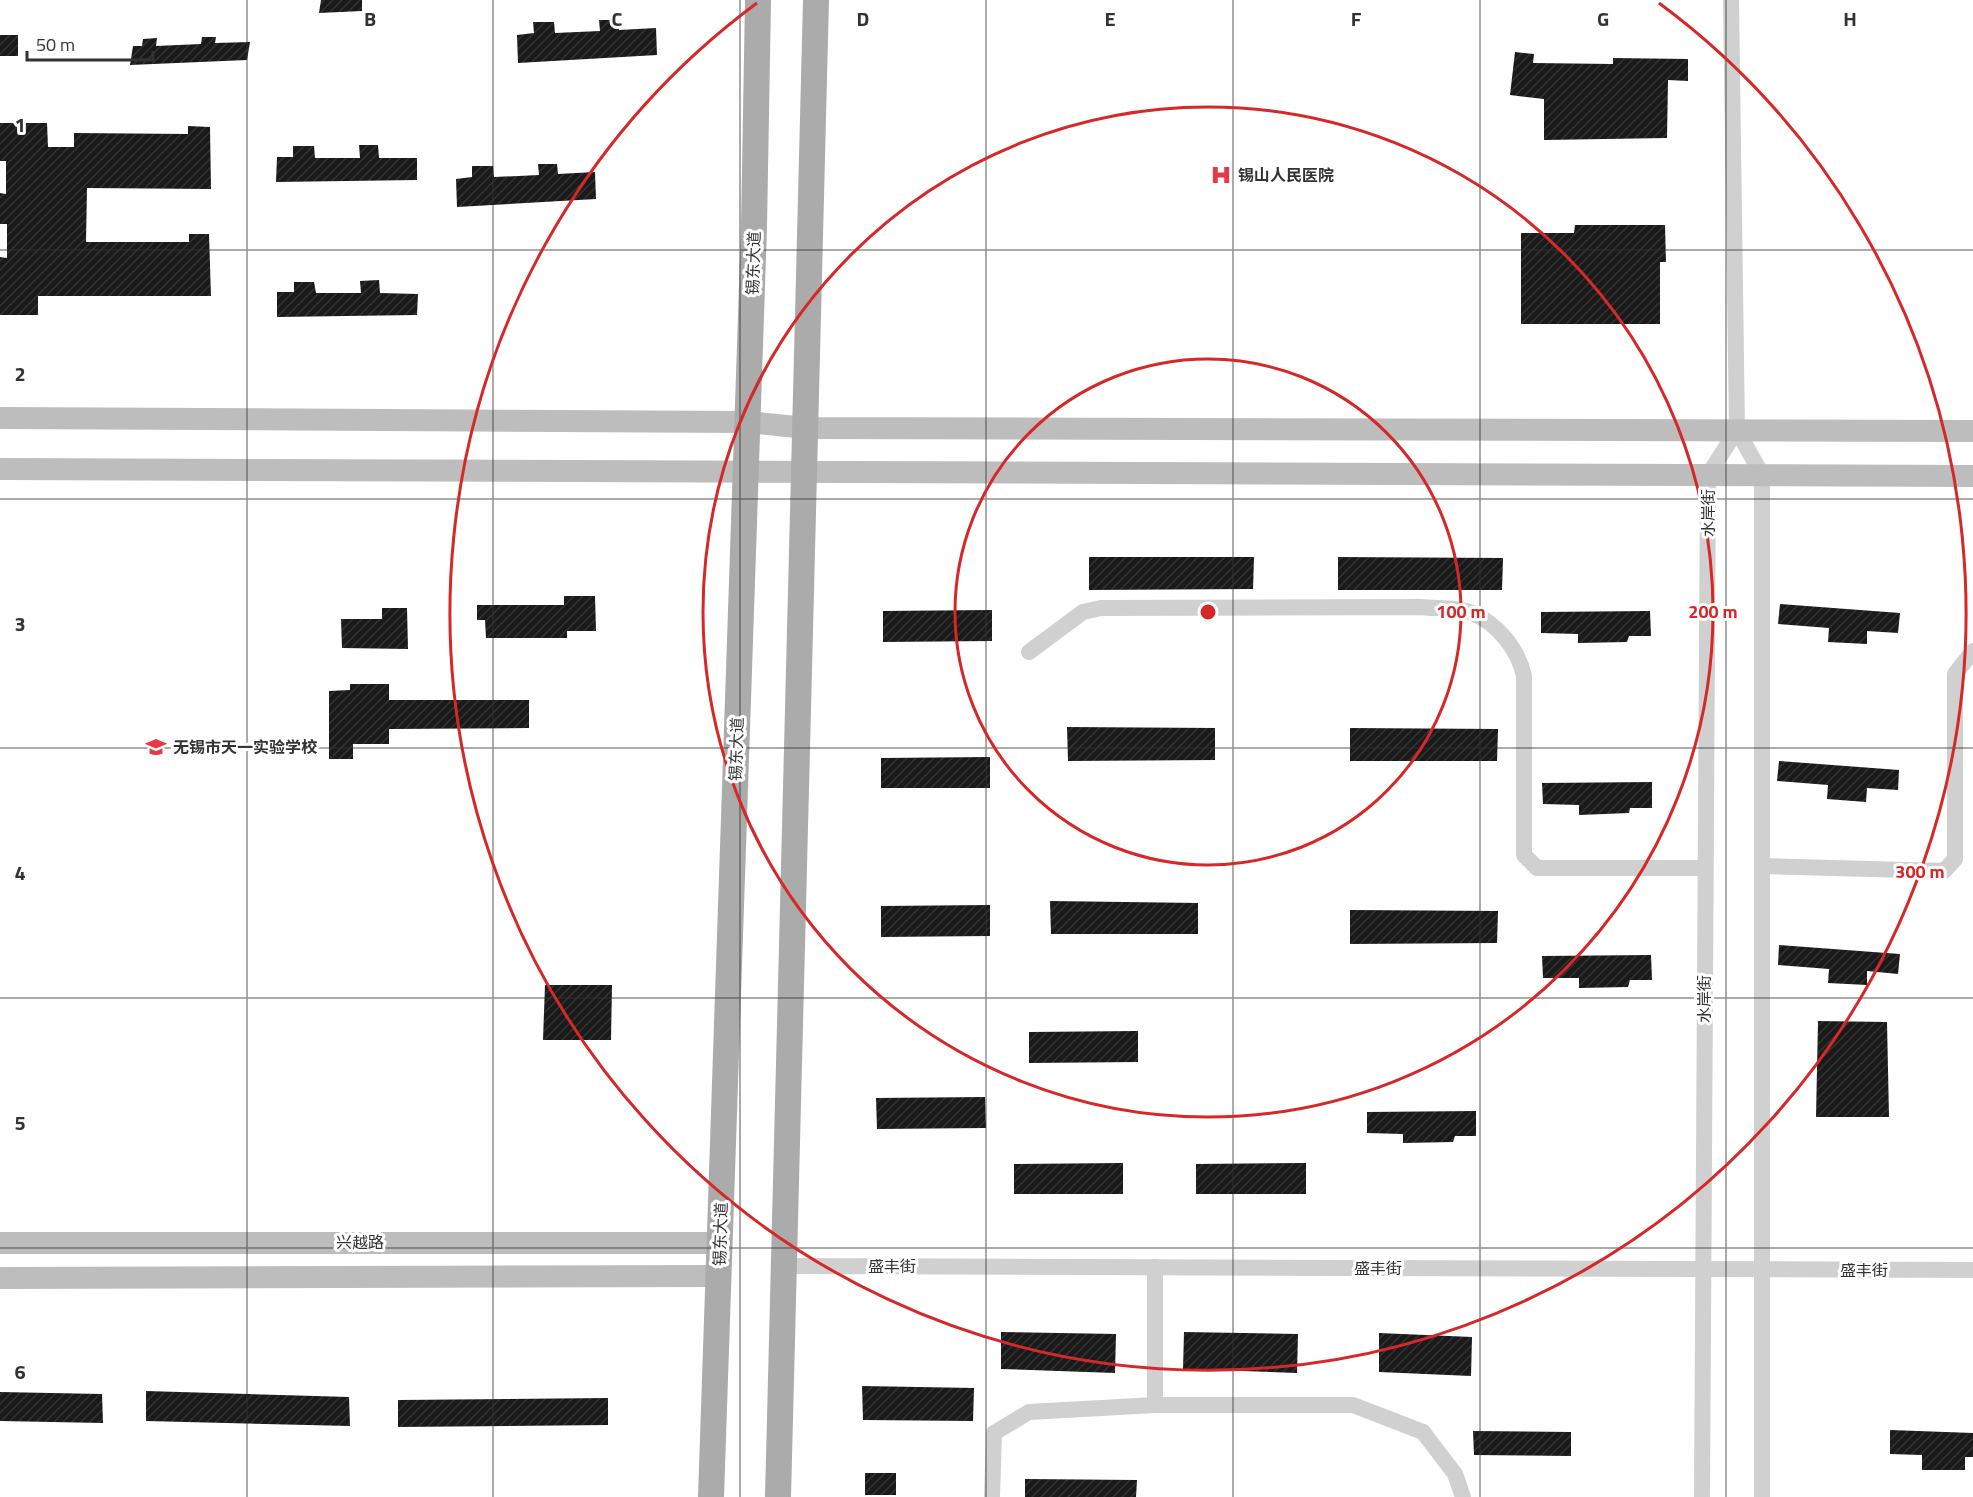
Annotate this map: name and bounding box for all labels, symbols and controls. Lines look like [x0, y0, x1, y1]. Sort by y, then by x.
text: B [364, 3, 376, 34]
text: C [612, 3, 623, 34]
text: D [857, 3, 869, 34]
text: E [1104, 3, 1116, 34]
text: F [1351, 3, 1362, 34]
text: G [1597, 3, 1609, 34]
text: H [1843, 3, 1857, 34]
scale bar [27, 24, 153, 62]
text: 50 m [36, 31, 75, 58]
text: 1 [14, 109, 26, 140]
hospital icon: 锡山人民医院 [1209, 163, 1233, 187]
place label: 锡山人民医院 [1238, 163, 1334, 187]
street label: 锡东大道 [740, 231, 766, 295]
text: 2 [14, 358, 26, 389]
street label: 水岸街 [1696, 489, 1720, 537]
text: 100 m [1436, 598, 1486, 625]
text: 200 m [1688, 598, 1738, 625]
centre of rings [1198, 602, 1218, 622]
text: 3 [14, 608, 26, 639]
street label: 锡东大道 [723, 717, 749, 781]
school or university icon: 无锡市天一实验学校 [144, 735, 168, 759]
place label: 无锡市天一实验学校 [173, 735, 318, 759]
text: 4 [14, 857, 26, 888]
text: 300 m [1895, 858, 1945, 885]
street label: 水岸街 [1692, 975, 1716, 1023]
text: 5 [14, 1107, 26, 1138]
street label: 锡东大道 [707, 1202, 733, 1266]
street label: 兴越路 [336, 1230, 384, 1254]
street label: 盛丰街 [868, 1254, 916, 1278]
street label: 盛丰街 [1354, 1256, 1402, 1280]
street label: 盛丰街 [1840, 1258, 1888, 1282]
text: 6 [14, 1356, 26, 1387]

